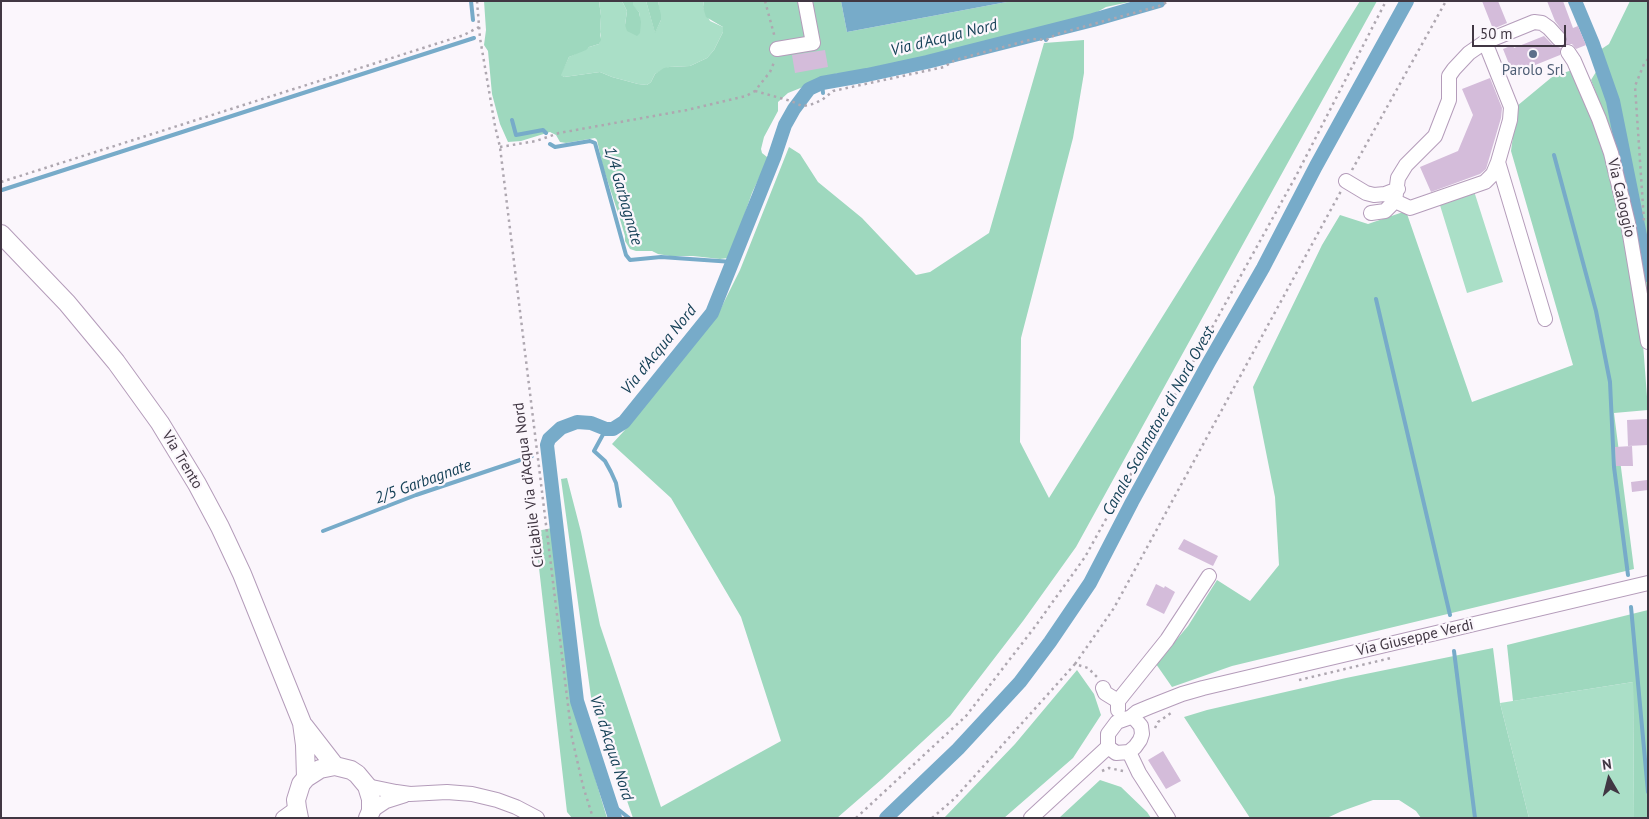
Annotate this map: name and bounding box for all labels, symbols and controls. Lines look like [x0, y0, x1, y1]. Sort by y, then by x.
water label: Via d'Acqua Nord [889, 15, 999, 61]
scale bar [1474, 15, 1568, 47]
text: 50 m [1480, 24, 1513, 43]
marker: Parolo Srl [1527, 48, 1539, 60]
place label: Parolo Srl [1502, 62, 1564, 80]
water label: 1/4 Garbagnate [600, 145, 646, 247]
street label: Via Caloggio [1603, 157, 1639, 239]
water label: Via d'Acqua Nord [617, 301, 701, 399]
water label: Canale Scolmatore di Nord Ovest [1099, 323, 1219, 519]
street label: Ciclabile Via d’Acqua Nord [510, 401, 548, 569]
street label: Via Trento [158, 428, 206, 492]
water label: 2/5 Garbagnate [372, 456, 474, 508]
street label: Via Giuseppe Verdi [1355, 616, 1475, 660]
water label: Via d'Acqua Nord [585, 693, 637, 803]
north arrow [1584, 754, 1634, 804]
text: N [1601, 755, 1613, 774]

